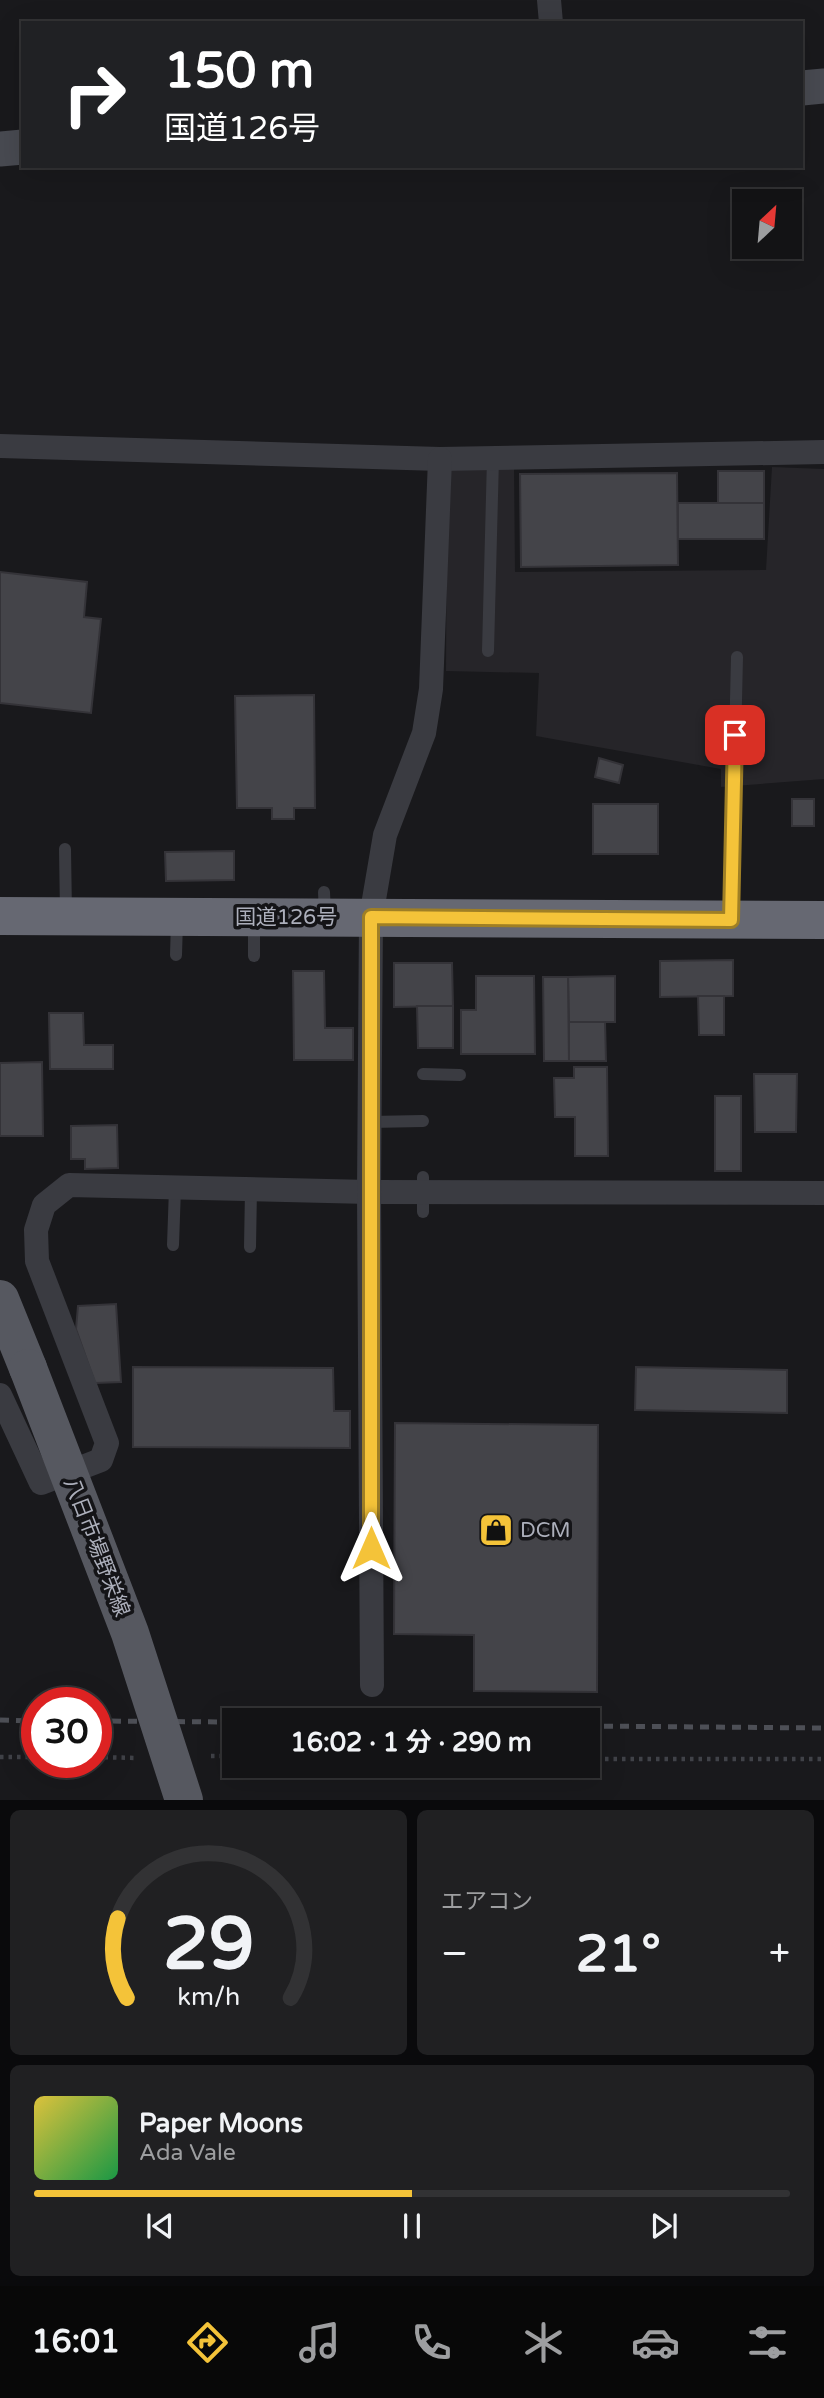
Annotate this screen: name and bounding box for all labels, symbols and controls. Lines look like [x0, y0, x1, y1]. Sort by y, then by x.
text: 150 m [164, 42, 314, 101]
icon: right [49, 49, 140, 140]
text: 国道126号 [164, 110, 320, 148]
north arrow [732, 189, 802, 259]
map controls [732, 189, 802, 259]
pin [705, 705, 765, 765]
icon: arrive [716, 716, 754, 754]
street label: 国道126号 [235, 905, 337, 930]
street label: 八日市場野栄線 [59, 1474, 135, 1620]
position arrow [334, 1511, 408, 1585]
shop icon: DCM [477, 1511, 515, 1549]
place label: DCM [520, 1518, 571, 1543]
speed limit sign: 30 [21, 1687, 112, 1778]
text: 16:02 · 1 分 · 290 m [290, 1727, 532, 1758]
text: エアコン [441, 1888, 533, 1916]
text: 29 [163, 1902, 254, 1990]
text: 21° [576, 1923, 661, 1986]
text: − [441, 1931, 468, 1977]
text: + [769, 1931, 790, 1977]
text: km/h [177, 1982, 240, 2012]
text: Paper Moons [139, 2108, 303, 2139]
text: Ada Vale [139, 2139, 236, 2167]
icon: previous [141, 2207, 179, 2245]
icon: pause [393, 2207, 431, 2245]
icon: next [645, 2207, 683, 2245]
icon: directions [183, 2318, 232, 2367]
icon: music [295, 2318, 344, 2367]
icon: phone [407, 2318, 456, 2367]
icon: climate [519, 2318, 568, 2367]
icon: car [631, 2318, 680, 2367]
icon: filters [743, 2318, 792, 2367]
text: 16:01 [32, 2323, 120, 2361]

